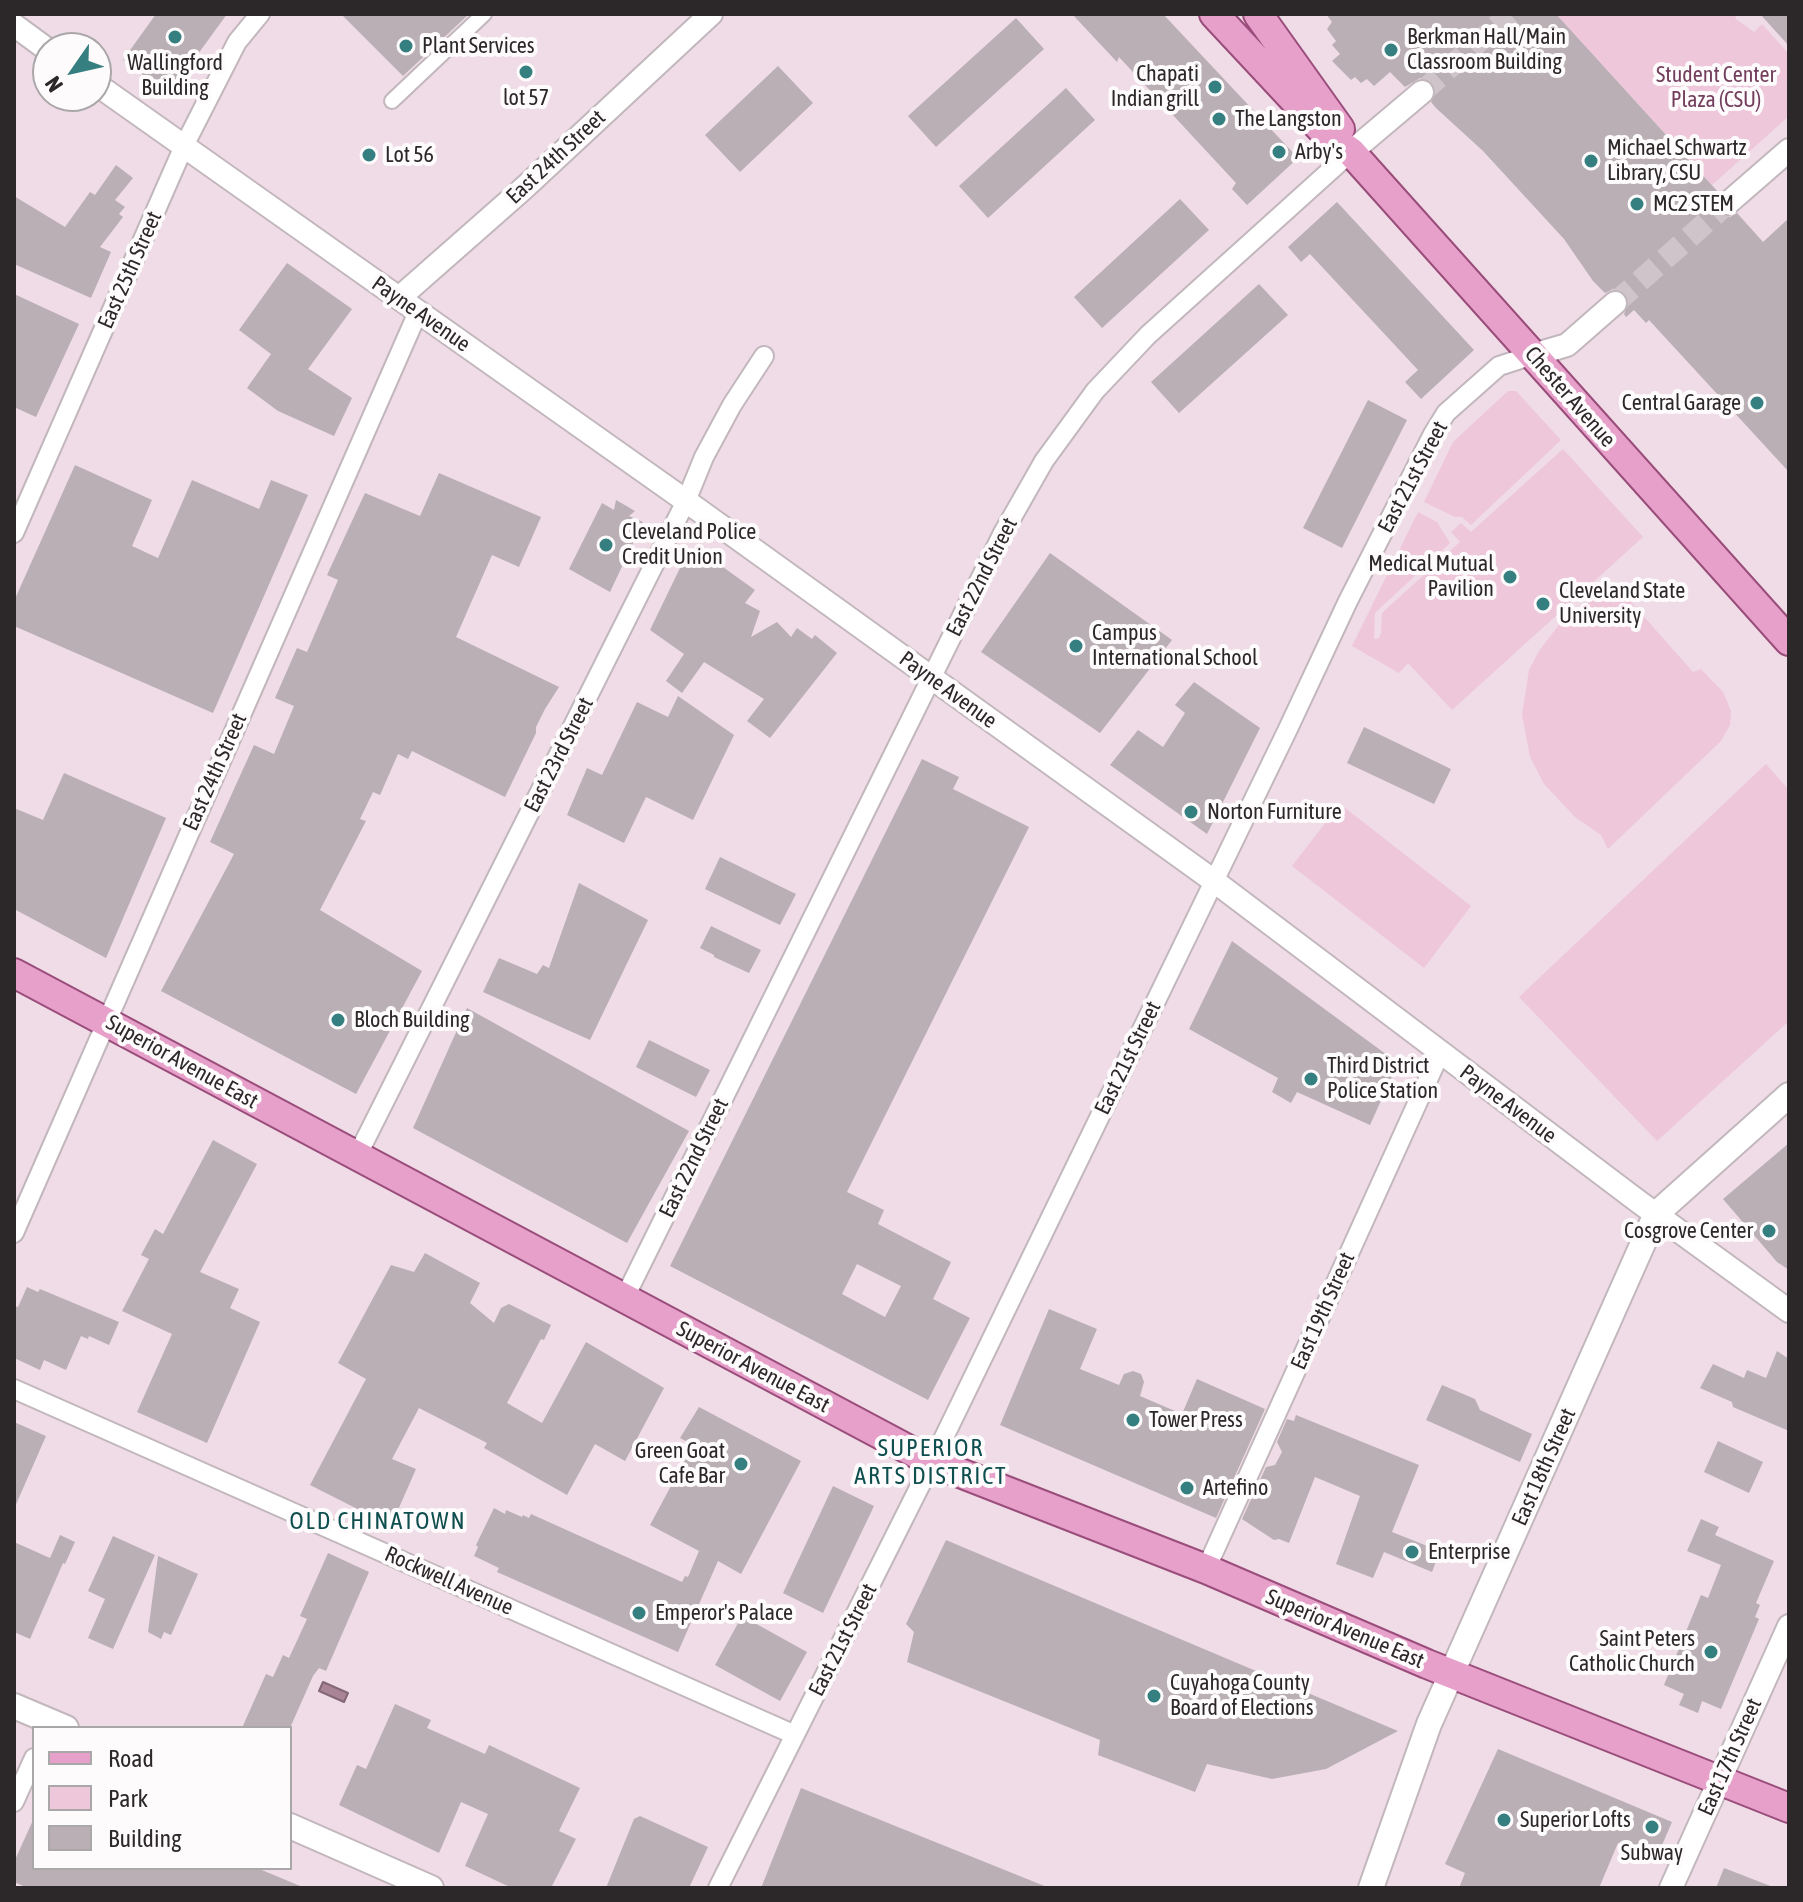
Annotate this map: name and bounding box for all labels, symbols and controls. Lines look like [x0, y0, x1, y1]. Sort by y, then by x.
place label: Berkman Hall/Main Classroom Building [1407, 24, 1566, 76]
marker: Wallingford Building [166, 28, 184, 46]
north arrow [32, 32, 112, 112]
place label: Plant Services [422, 33, 535, 59]
marker: Plant Services [397, 37, 415, 55]
marker: Berkman Hall/Main Classroom Building [1382, 41, 1400, 59]
place label: Wallingford Building [127, 50, 223, 102]
place label: Chapati Indian grill [1111, 61, 1199, 112]
park label: Student Center Plaza (CSU) [1656, 62, 1776, 114]
marker: lot 57 [517, 63, 535, 81]
text: N [39, 72, 68, 97]
marker: Chapati Indian grill [1206, 78, 1224, 96]
place label: lot 57 [503, 85, 549, 111]
street label: East 24th Street [501, 104, 611, 210]
place label: The Langston [1235, 106, 1342, 132]
marker: The Langston [1210, 110, 1228, 128]
place label: Michael Schwartz Library, CSU [1607, 135, 1746, 186]
place label: Arby's [1295, 139, 1343, 165]
place label: Lot 56 [385, 142, 434, 168]
marker: Arby's [1270, 143, 1288, 161]
marker: Lot 56 [360, 146, 378, 164]
marker: Michael Schwartz Library, CSU [1582, 152, 1600, 170]
place label: MC2 STEM [1653, 191, 1734, 217]
marker: MC2 STEM [1628, 195, 1646, 213]
street label: East 25th Street [92, 207, 168, 333]
street label: Payne Avenue [367, 270, 475, 358]
street label: Chester Avenue [1519, 341, 1621, 453]
place label: Central Garage [1622, 390, 1741, 416]
marker: Central Garage [1748, 394, 1766, 412]
street label: East 21st Street [1373, 417, 1453, 537]
street label: East 22nd Street [941, 513, 1023, 641]
place label: Cleveland Police Credit Union [622, 519, 756, 570]
marker: Cleveland Police Credit Union [597, 536, 615, 554]
place label: Medical Mutual Pavilion [1368, 551, 1494, 602]
marker: Medical Mutual Pavilion [1501, 568, 1519, 586]
place label: Cleveland State University [1559, 578, 1685, 630]
marker: Cleveland State University [1534, 595, 1552, 613]
place label: Campus International School [1092, 620, 1258, 672]
marker: Campus International School [1067, 637, 1085, 655]
street label: Payne Avenue [894, 646, 1002, 734]
street label: East 23rd Street [519, 693, 599, 817]
street label: East 24th Street [177, 709, 253, 835]
place label: Norton Furniture [1207, 799, 1342, 825]
marker: Norton Furniture [1182, 803, 1200, 821]
street label: East 21st Street [1089, 997, 1167, 1119]
place label: Bloch Building [354, 1007, 470, 1033]
street label: Superior Avenue East [102, 1009, 262, 1115]
marker: Bloch Building [329, 1011, 347, 1029]
place label: Third District Police Station [1327, 1053, 1438, 1104]
street label: Payne Avenue [1454, 1059, 1562, 1149]
marker: Third District Police Station [1302, 1070, 1320, 1088]
street label: East 22nd Street [654, 1094, 734, 1222]
place label: Cosgrove Center [1624, 1218, 1753, 1244]
marker: Cosgrove Center [1760, 1222, 1778, 1240]
street label: East 19th Street [1285, 1248, 1361, 1374]
street label: Superior Avenue East [672, 1316, 834, 1418]
street label: East 18th Street [1506, 1404, 1582, 1530]
place label: Tower Press [1149, 1407, 1243, 1433]
marker: Tower Press [1124, 1411, 1142, 1429]
district label: SUPERIOR ARTS DISTRICT [854, 1434, 1008, 1490]
place label: Green Goat Cafe Bar [635, 1438, 725, 1490]
marker: Green Goat Cafe Bar [732, 1455, 750, 1473]
place label: Artefino [1203, 1475, 1268, 1501]
marker: Artefino [1178, 1479, 1196, 1497]
district label: OLD CHINATOWN [289, 1507, 467, 1535]
place label: Enterprise [1428, 1539, 1510, 1565]
street label: Rockwell Avenue [381, 1541, 517, 1621]
marker: Enterprise [1403, 1543, 1421, 1561]
street label: East 21st Street [803, 1579, 883, 1701]
street label: Superior Avenue East [1262, 1584, 1428, 1674]
place label: Emperor's Palace [655, 1600, 793, 1626]
marker: Emperor's Palace [630, 1604, 648, 1622]
place label: Saint Peters Catholic Church [1569, 1626, 1695, 1678]
marker: Saint Peters Catholic Church [1702, 1643, 1720, 1661]
place label: Cuyahoga County Board of Elections [1170, 1670, 1314, 1722]
marker: Cuyahoga County Board of Elections [1145, 1687, 1163, 1705]
street label: East 17th Street [1692, 1694, 1768, 1820]
legend [32, 1726, 292, 1870]
text: Road [108, 1745, 154, 1772]
text: Park [108, 1785, 148, 1812]
place label: Superior Lofts [1520, 1807, 1631, 1833]
marker: Superior Lofts [1495, 1811, 1513, 1829]
marker: Subway [1643, 1818, 1661, 1836]
text: Building [108, 1825, 181, 1852]
place label: Subway [1621, 1840, 1683, 1866]

